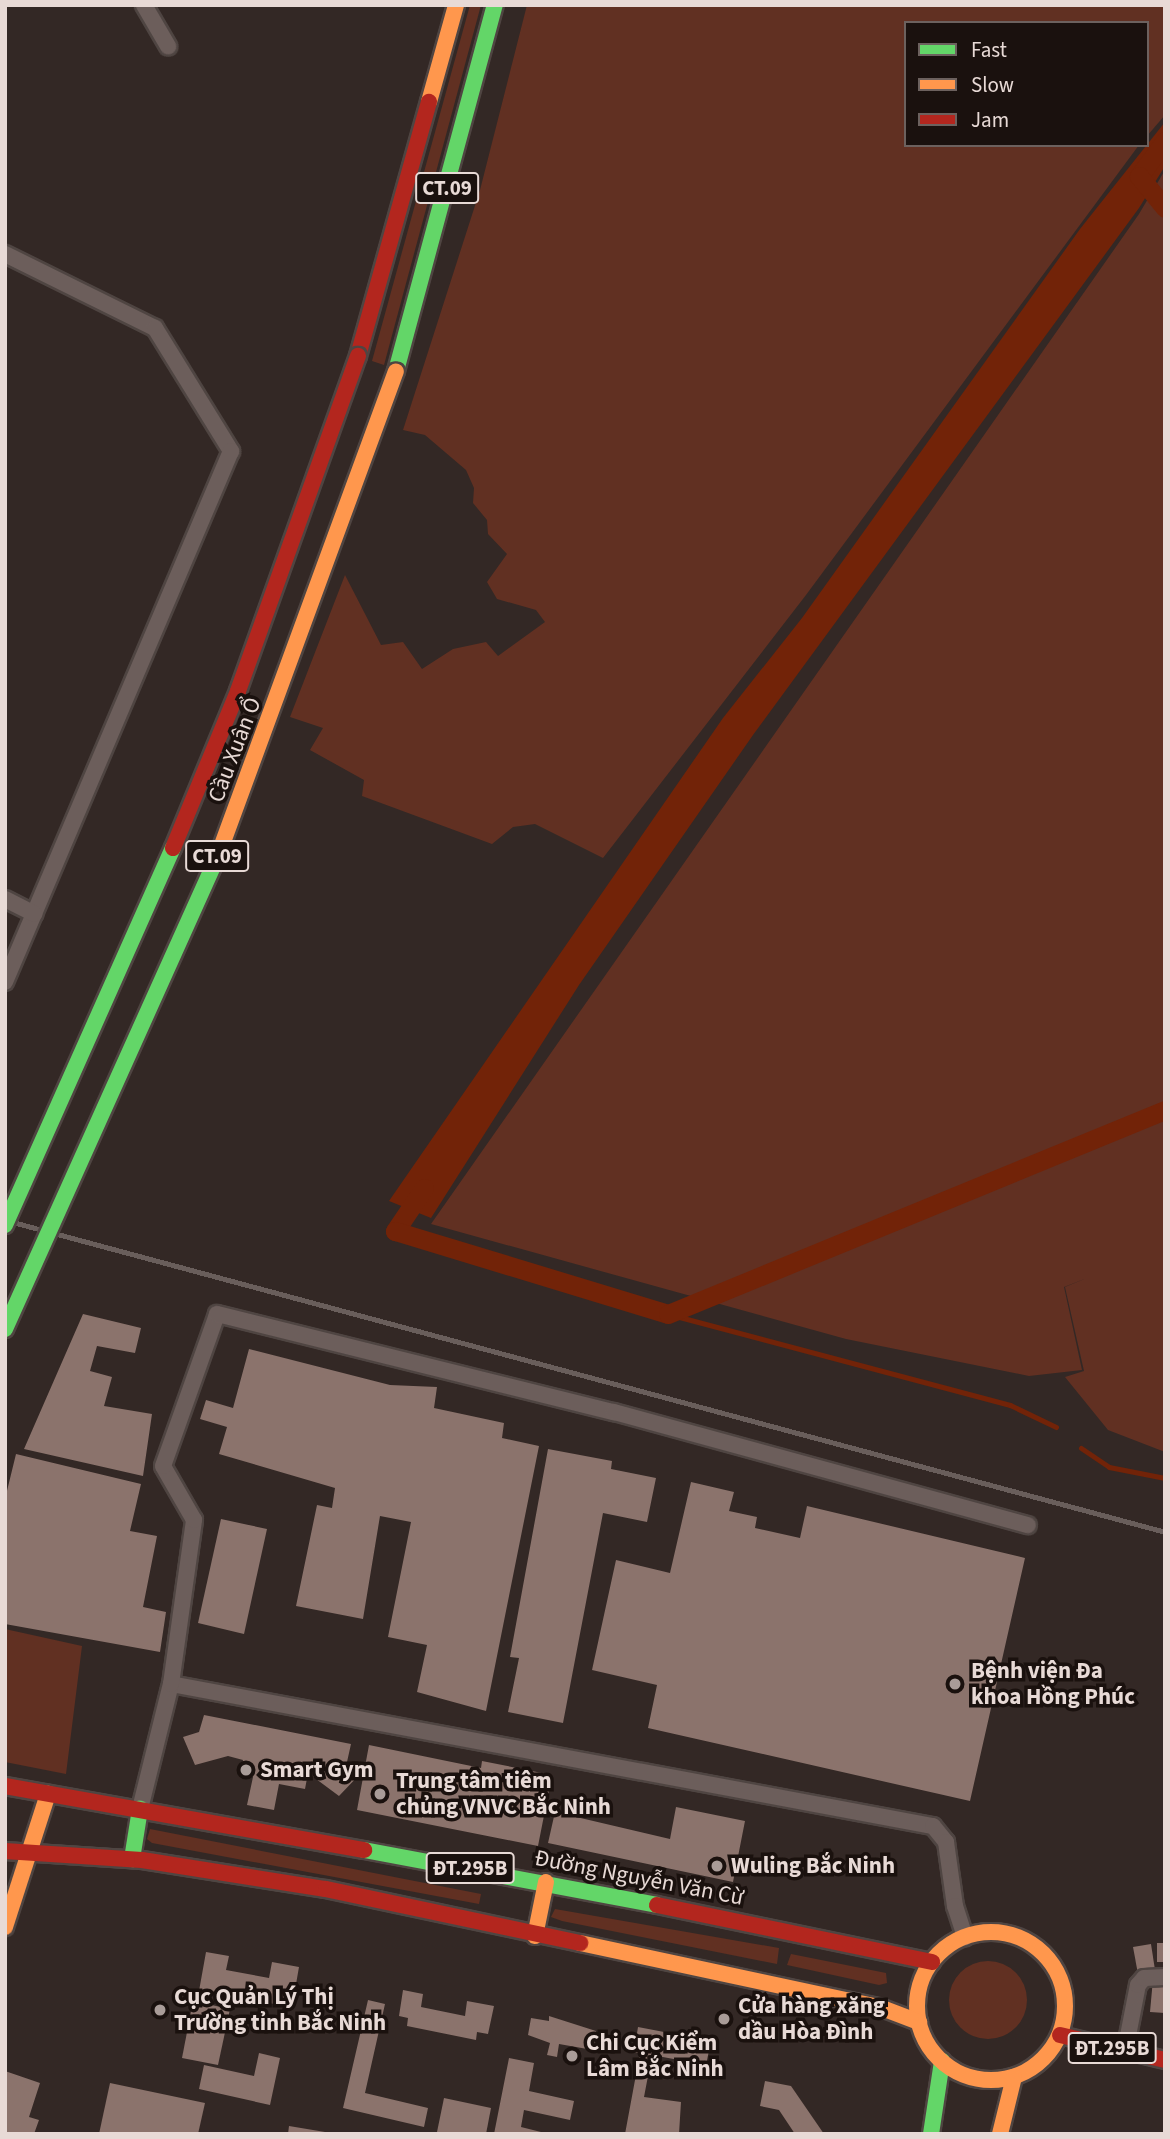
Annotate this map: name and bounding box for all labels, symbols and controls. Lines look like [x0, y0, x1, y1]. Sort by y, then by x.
legend [904, 21, 1149, 147]
text: Fast [971, 35, 1007, 65]
text: Slow [971, 70, 1014, 100]
text: Jam [971, 105, 1009, 135]
road number: CT.09 [414, 170, 480, 206]
street label: Cầu Xuân Ổ [202, 694, 268, 806]
road number: CT.09 [184, 838, 250, 874]
place label: Bệnh viện Đa khoa Hồng Phúc [971, 1657, 1135, 1711]
marker: Bệnh viện Đa khoa Hồng Phúc [945, 1674, 965, 1694]
place label: Smart Gym [260, 1756, 374, 1784]
marker: Smart Gym [238, 1762, 254, 1778]
place label: Trung tâm tiêm chủng VNVC Bắc Ninh [396, 1767, 611, 1821]
marker: Trung tâm tiêm chủng VNVC Bắc Ninh [370, 1784, 390, 1804]
street label: Đường Nguyễn Văn Cừ [532, 1844, 746, 1912]
road number: ĐT.295B [424, 1850, 516, 1885]
place label: Wuling Bắc Ninh [731, 1852, 895, 1880]
marker: Wuling Bắc Ninh [709, 1858, 725, 1874]
place label: Cục Quản Lý Thị Trường tỉnh Bắc Ninh [174, 1983, 386, 2037]
place label: Cửa hàng xăng dầu Hòa Đình [738, 1992, 885, 2046]
marker: Cục Quản Lý Thị Trường tỉnh Bắc Ninh [152, 2002, 168, 2018]
marker: Cửa hàng xăng dầu Hòa Đình [716, 2011, 732, 2027]
place label: Chi Cục Kiểm Lâm Bắc Ninh [586, 2029, 724, 2083]
road number: ĐT.295B [1066, 2030, 1158, 2066]
marker: Chi Cục Kiểm Lâm Bắc Ninh [564, 2048, 580, 2064]

